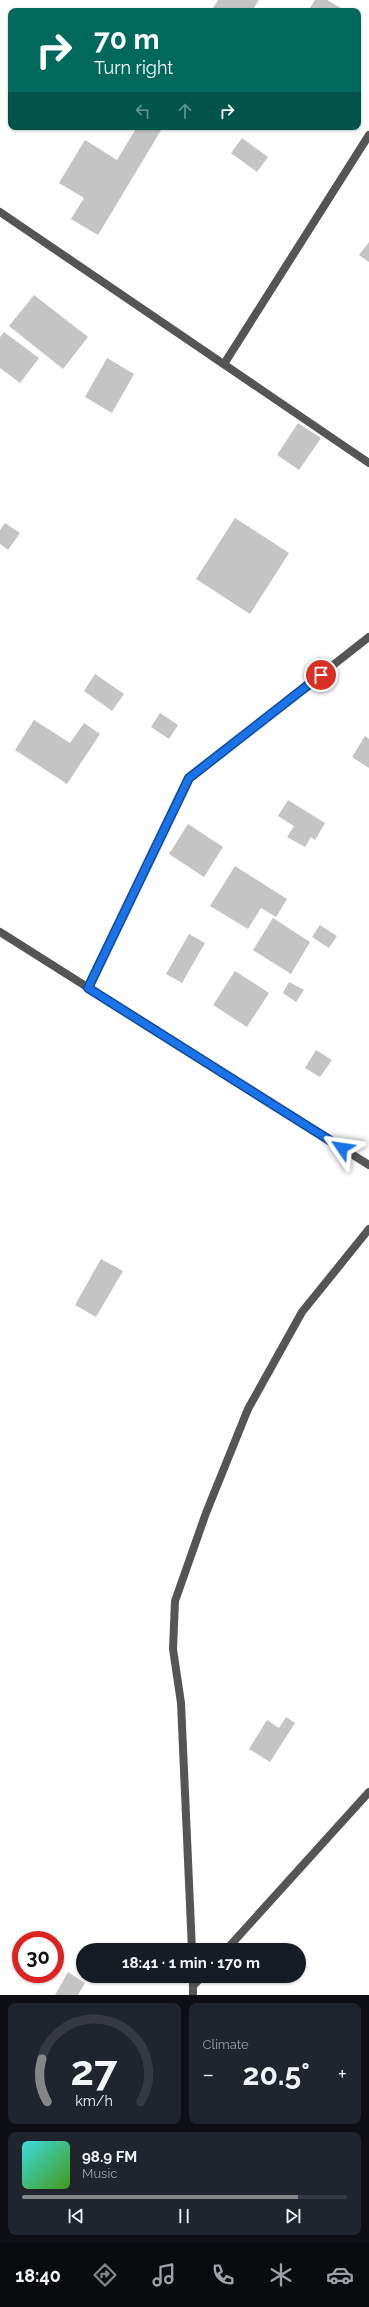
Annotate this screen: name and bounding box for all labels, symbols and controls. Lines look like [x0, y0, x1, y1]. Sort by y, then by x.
text: 70 m [94, 23, 160, 56]
icon: right [28, 24, 80, 76]
text: Turn right [94, 57, 173, 78]
icon: left [132, 100, 154, 122]
icon: ahead [174, 100, 196, 122]
icon: right [216, 100, 238, 122]
pin [304, 658, 338, 692]
icon: arrive [310, 664, 332, 686]
position arrow [321, 1127, 363, 1169]
speed limit sign: 30 [12, 1931, 64, 1983]
text: 18:41 · 1 min · 170 m [122, 1954, 260, 1972]
text: Climate [203, 2037, 249, 2052]
text: 27 [71, 2045, 118, 2094]
text: 20.5° [242, 2057, 310, 2092]
text: − [203, 2061, 214, 2087]
text: + [338, 2061, 347, 2087]
text: km/h [75, 2092, 113, 2108]
text: 98.9 FM [82, 2148, 137, 2166]
text: Music [82, 2166, 117, 2181]
icon: previous [65, 2205, 87, 2227]
icon: pause [173, 2205, 195, 2227]
icon: next [282, 2205, 304, 2227]
icon: directions [91, 2261, 119, 2289]
icon: music [150, 2261, 178, 2289]
icon: phone [209, 2261, 237, 2289]
icon: climate [267, 2261, 295, 2289]
icon: car [326, 2261, 354, 2289]
text: 18:40 [15, 2265, 61, 2286]

